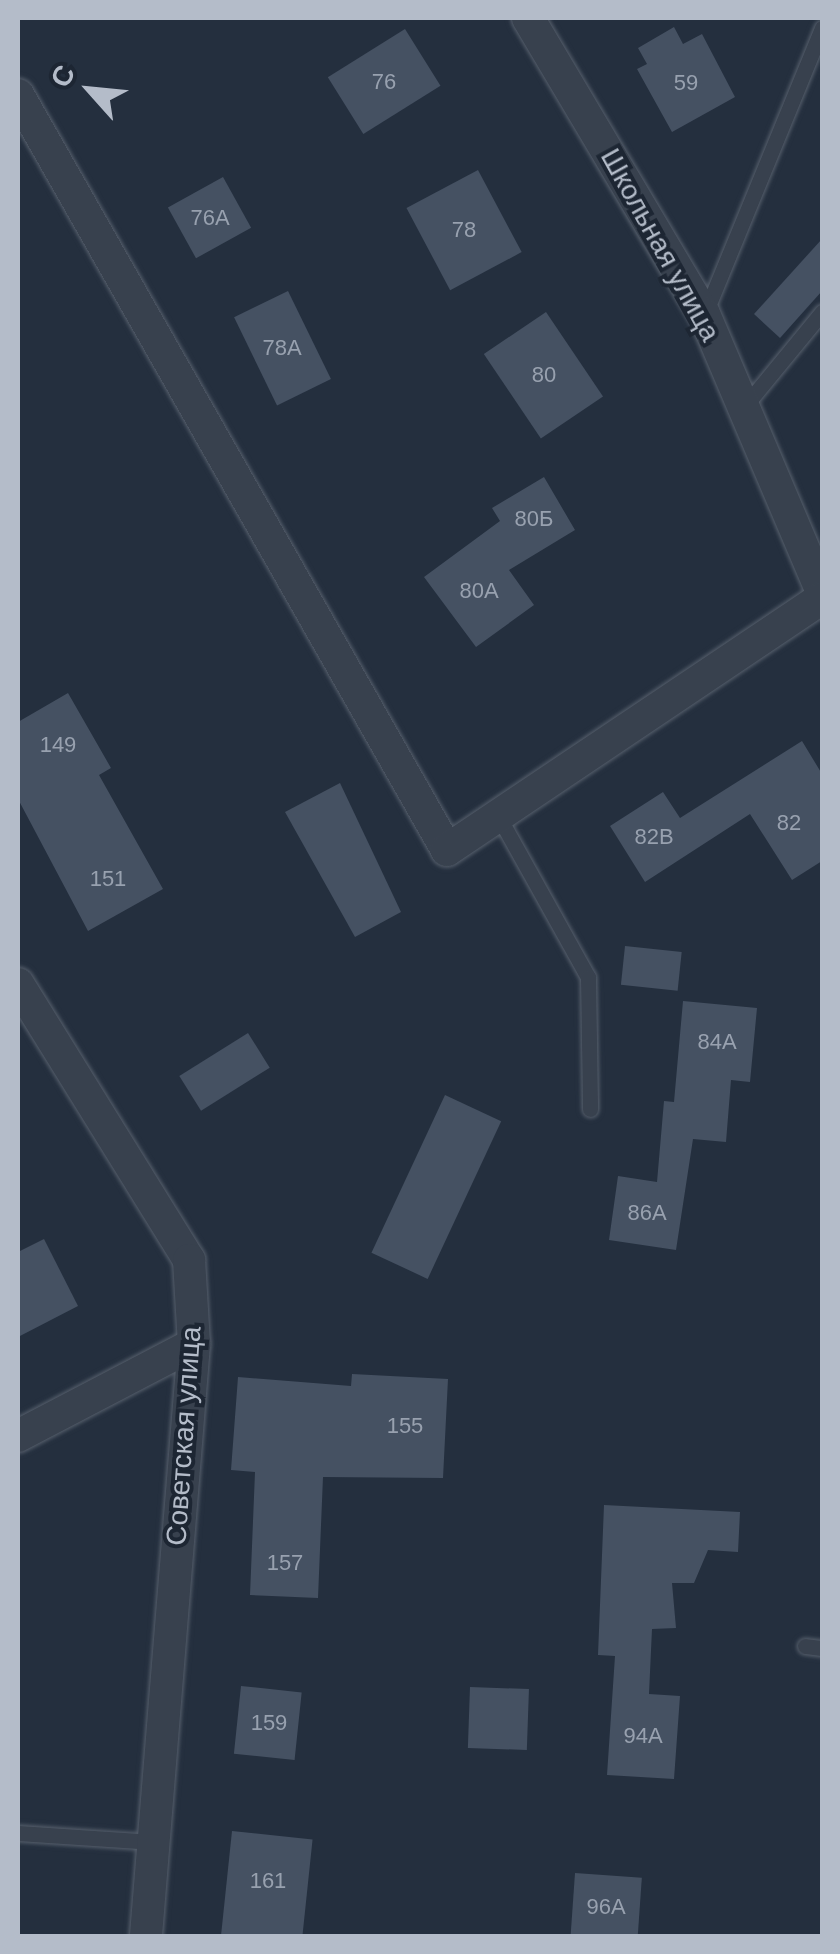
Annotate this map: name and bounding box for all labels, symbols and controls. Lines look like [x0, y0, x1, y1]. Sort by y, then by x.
north arrow [40, 40, 140, 140]
text: С [44, 60, 81, 92]
house number: 76 [372, 69, 396, 95]
house number: 59 [674, 70, 698, 96]
street label: Школьная улица [593, 143, 727, 347]
house number: 76А [190, 205, 230, 231]
house number: 78 [452, 217, 476, 243]
house number: 78А [262, 335, 302, 361]
house number: 80 [532, 362, 556, 388]
house number: 80Б [515, 506, 553, 532]
house number: 80А [459, 578, 499, 604]
house number: 149 [40, 732, 76, 758]
house number: 82 [777, 810, 801, 836]
house number: 82В [634, 824, 674, 850]
house number: 151 [90, 866, 126, 892]
house number: 84А [697, 1029, 737, 1055]
house number: 86А [627, 1200, 667, 1226]
street label: Советская улица [160, 1325, 208, 1547]
house number: 155 [387, 1413, 423, 1439]
house number: 157 [267, 1550, 303, 1576]
house number: 159 [251, 1710, 287, 1736]
house number: 94А [623, 1723, 663, 1749]
house number: 161 [250, 1868, 286, 1894]
house number: 96А [586, 1894, 626, 1920]

